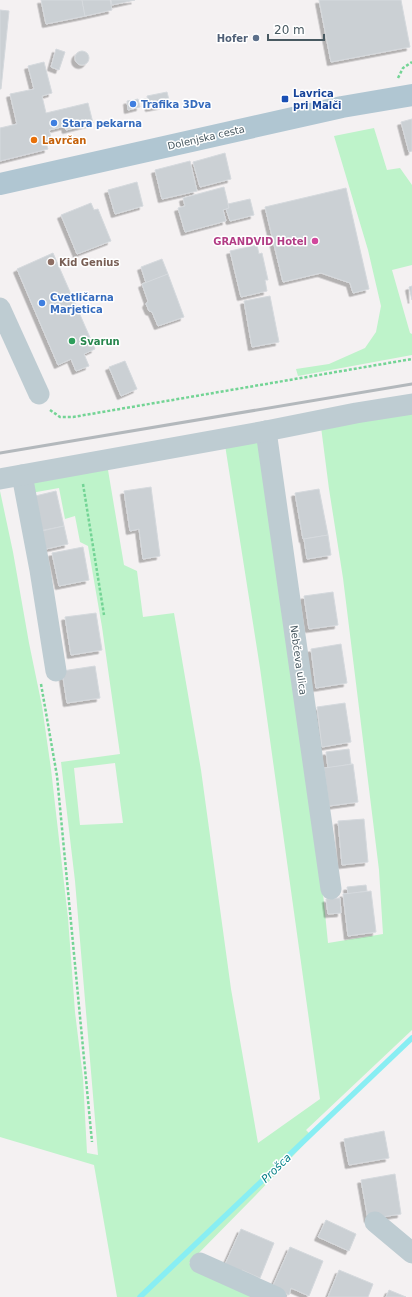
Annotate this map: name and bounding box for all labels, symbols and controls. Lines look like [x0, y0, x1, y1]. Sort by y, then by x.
scale bar [268, 16, 324, 42]
text: 20 m [274, 23, 305, 37]
place label: Hofer [217, 33, 248, 44]
marker: Hofer [251, 33, 261, 43]
place label: Lavrica pri Malči [293, 88, 341, 111]
marker: Lavrica pri Malči [280, 94, 290, 104]
marker: Trafika 3Dva [128, 99, 138, 109]
place label: Trafika 3Dva [141, 99, 211, 110]
marker: Stara pekarna [49, 118, 59, 128]
place label: Stara pekarna [62, 118, 142, 129]
street label: Dolenjska cesta [166, 123, 246, 152]
marker: Lavrčan [29, 135, 39, 145]
place label: Lavrčan [42, 135, 86, 146]
place label: GRANDVID Hotel [213, 236, 307, 247]
marker: GRANDVID Hotel [310, 236, 320, 246]
marker: Kid Genius [46, 257, 56, 267]
place label: Kid Genius [59, 257, 119, 268]
place label: Cvetličarna Marjetica [50, 292, 114, 315]
marker: Cvetličarna Marjetica [37, 298, 47, 308]
marker: Svarun [67, 336, 77, 346]
place label: Svarun [80, 336, 120, 347]
street label: Nebčeva ulica [288, 624, 309, 696]
water label: Prošca [259, 1151, 294, 1186]

